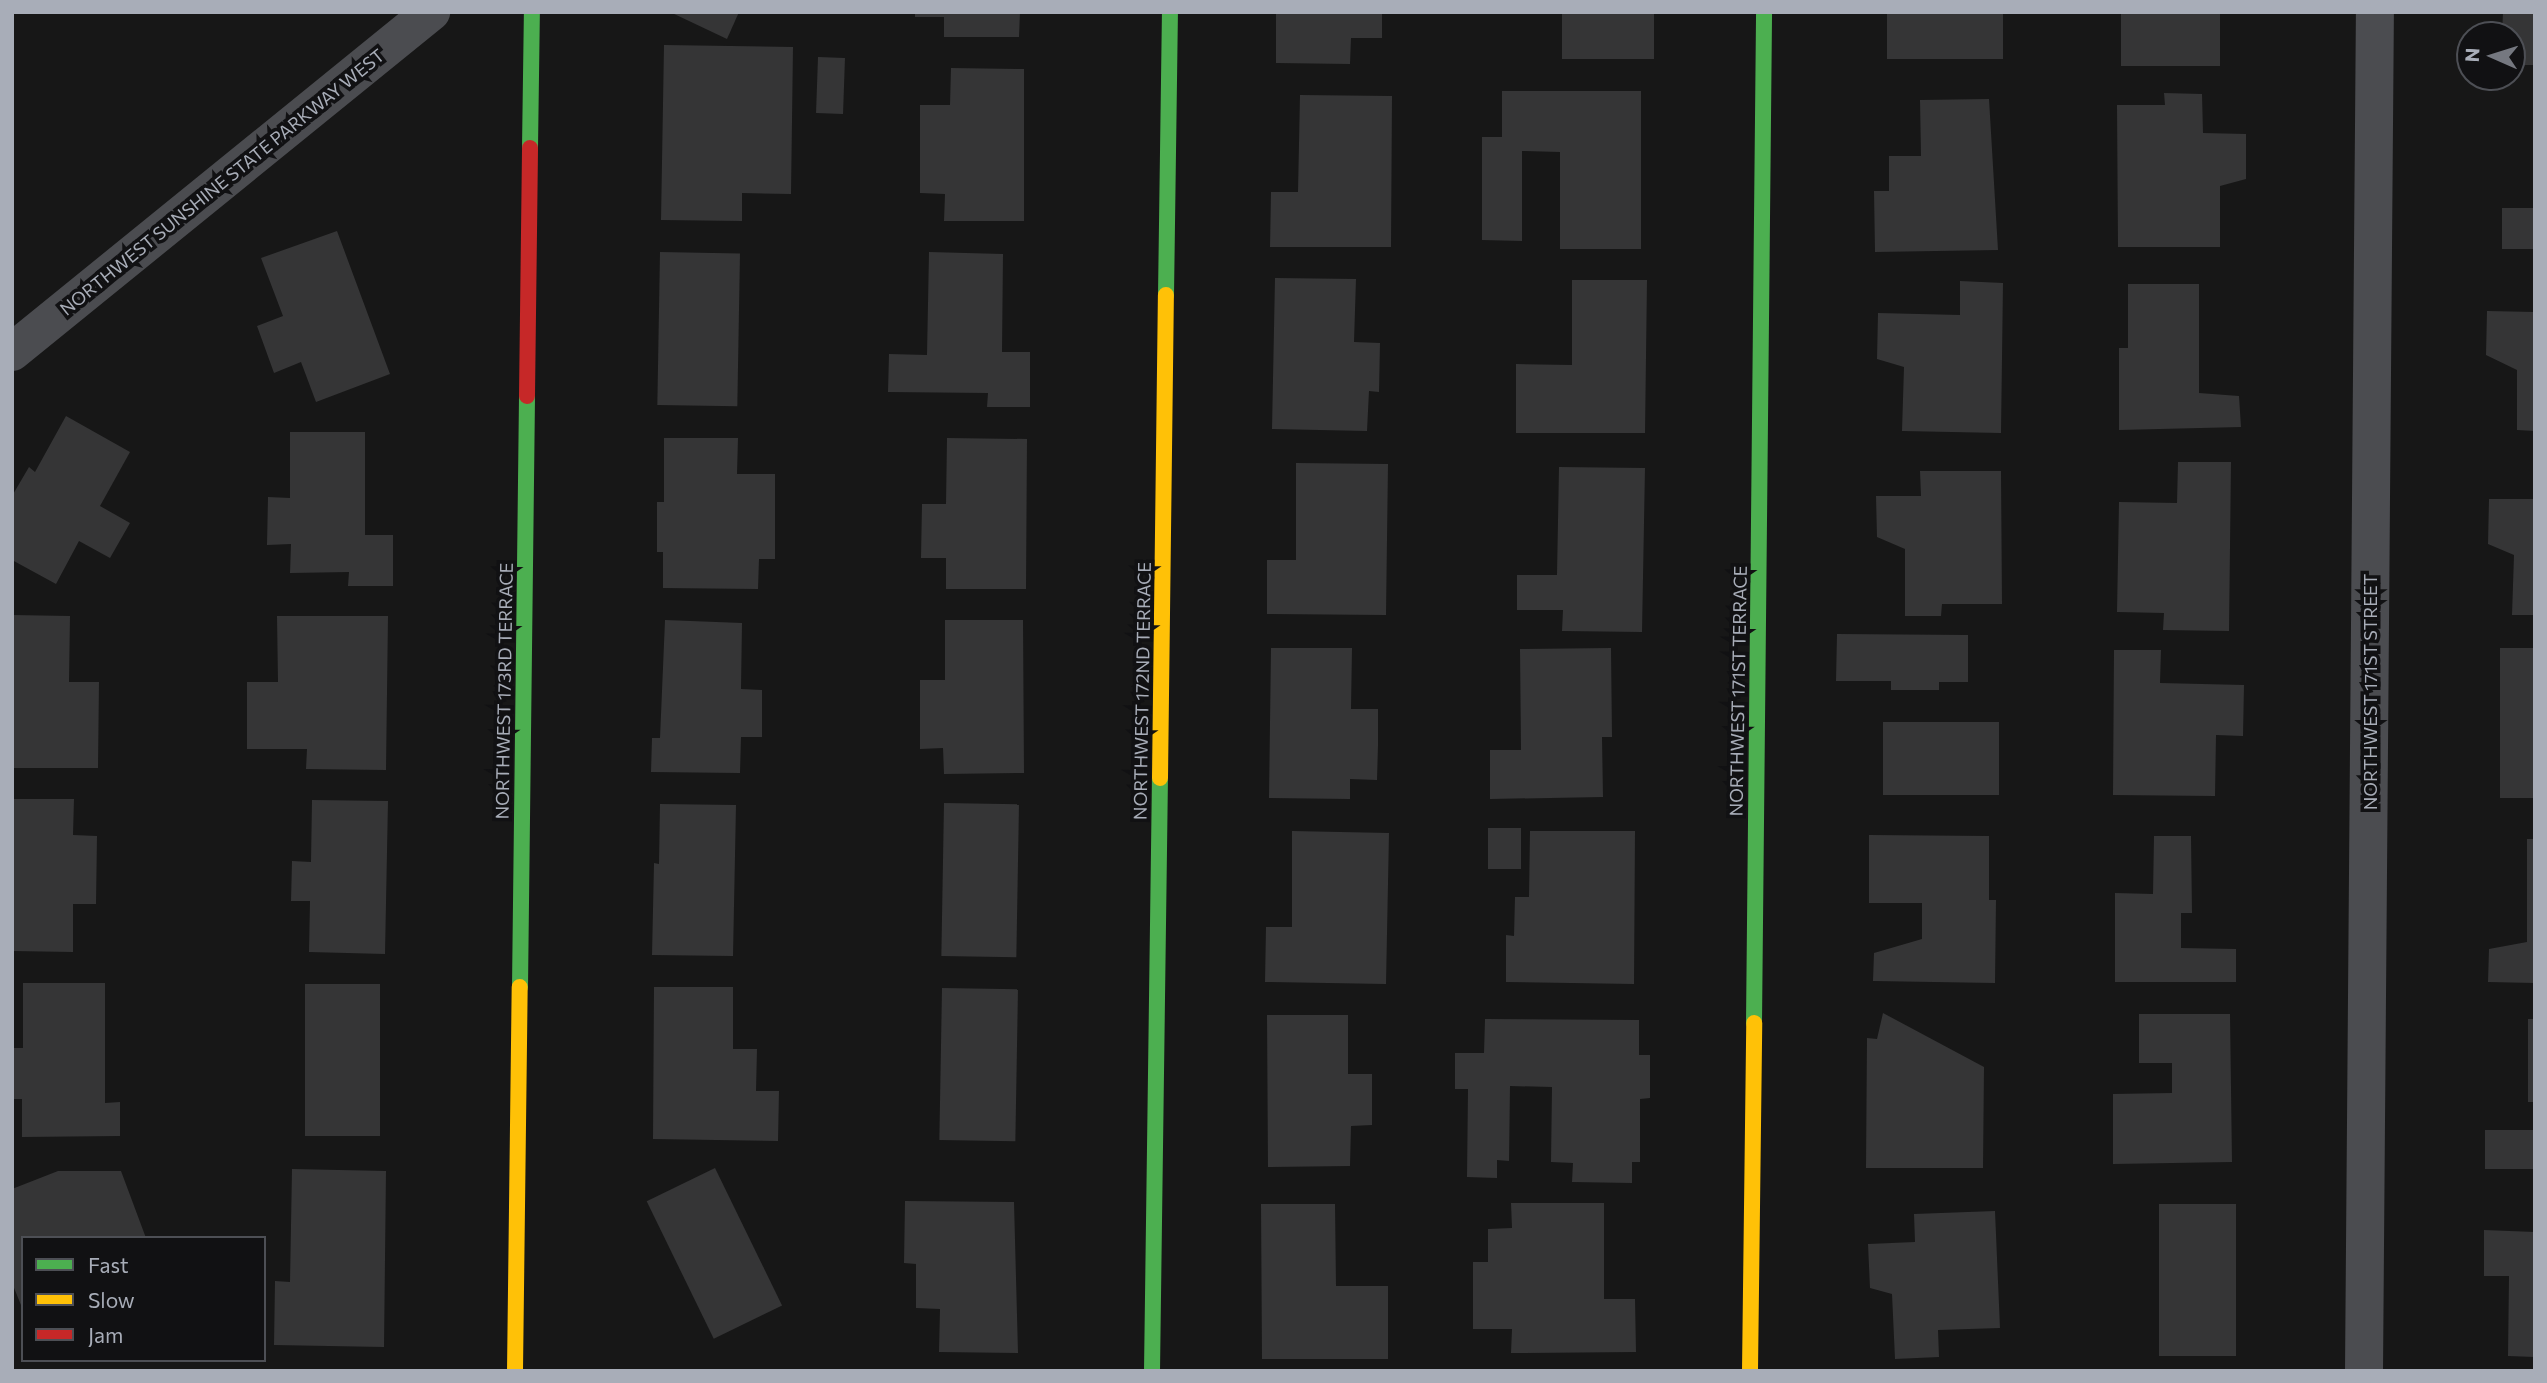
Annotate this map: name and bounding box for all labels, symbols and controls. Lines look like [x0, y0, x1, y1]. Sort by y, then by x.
north arrow [2456, 21, 2526, 91]
street label: NORTHWEST SUNSHINE STATE PARKWAY WEST [55, 44, 389, 320]
text: N [2460, 47, 2483, 63]
street label: NORTHWEST 173RD TERRACE [491, 562, 517, 820]
street label: NORTHWEST 172ND TERRACE [1129, 562, 1155, 820]
street label: NORTHWEST 171ST TERRACE [1725, 565, 1751, 817]
street label: NORTHWEST 171ST STREET [2359, 574, 2381, 810]
legend [21, 1236, 266, 1362]
text: Fast [88, 1252, 129, 1277]
text: Slow [88, 1287, 135, 1312]
text: Jam [88, 1322, 123, 1347]

